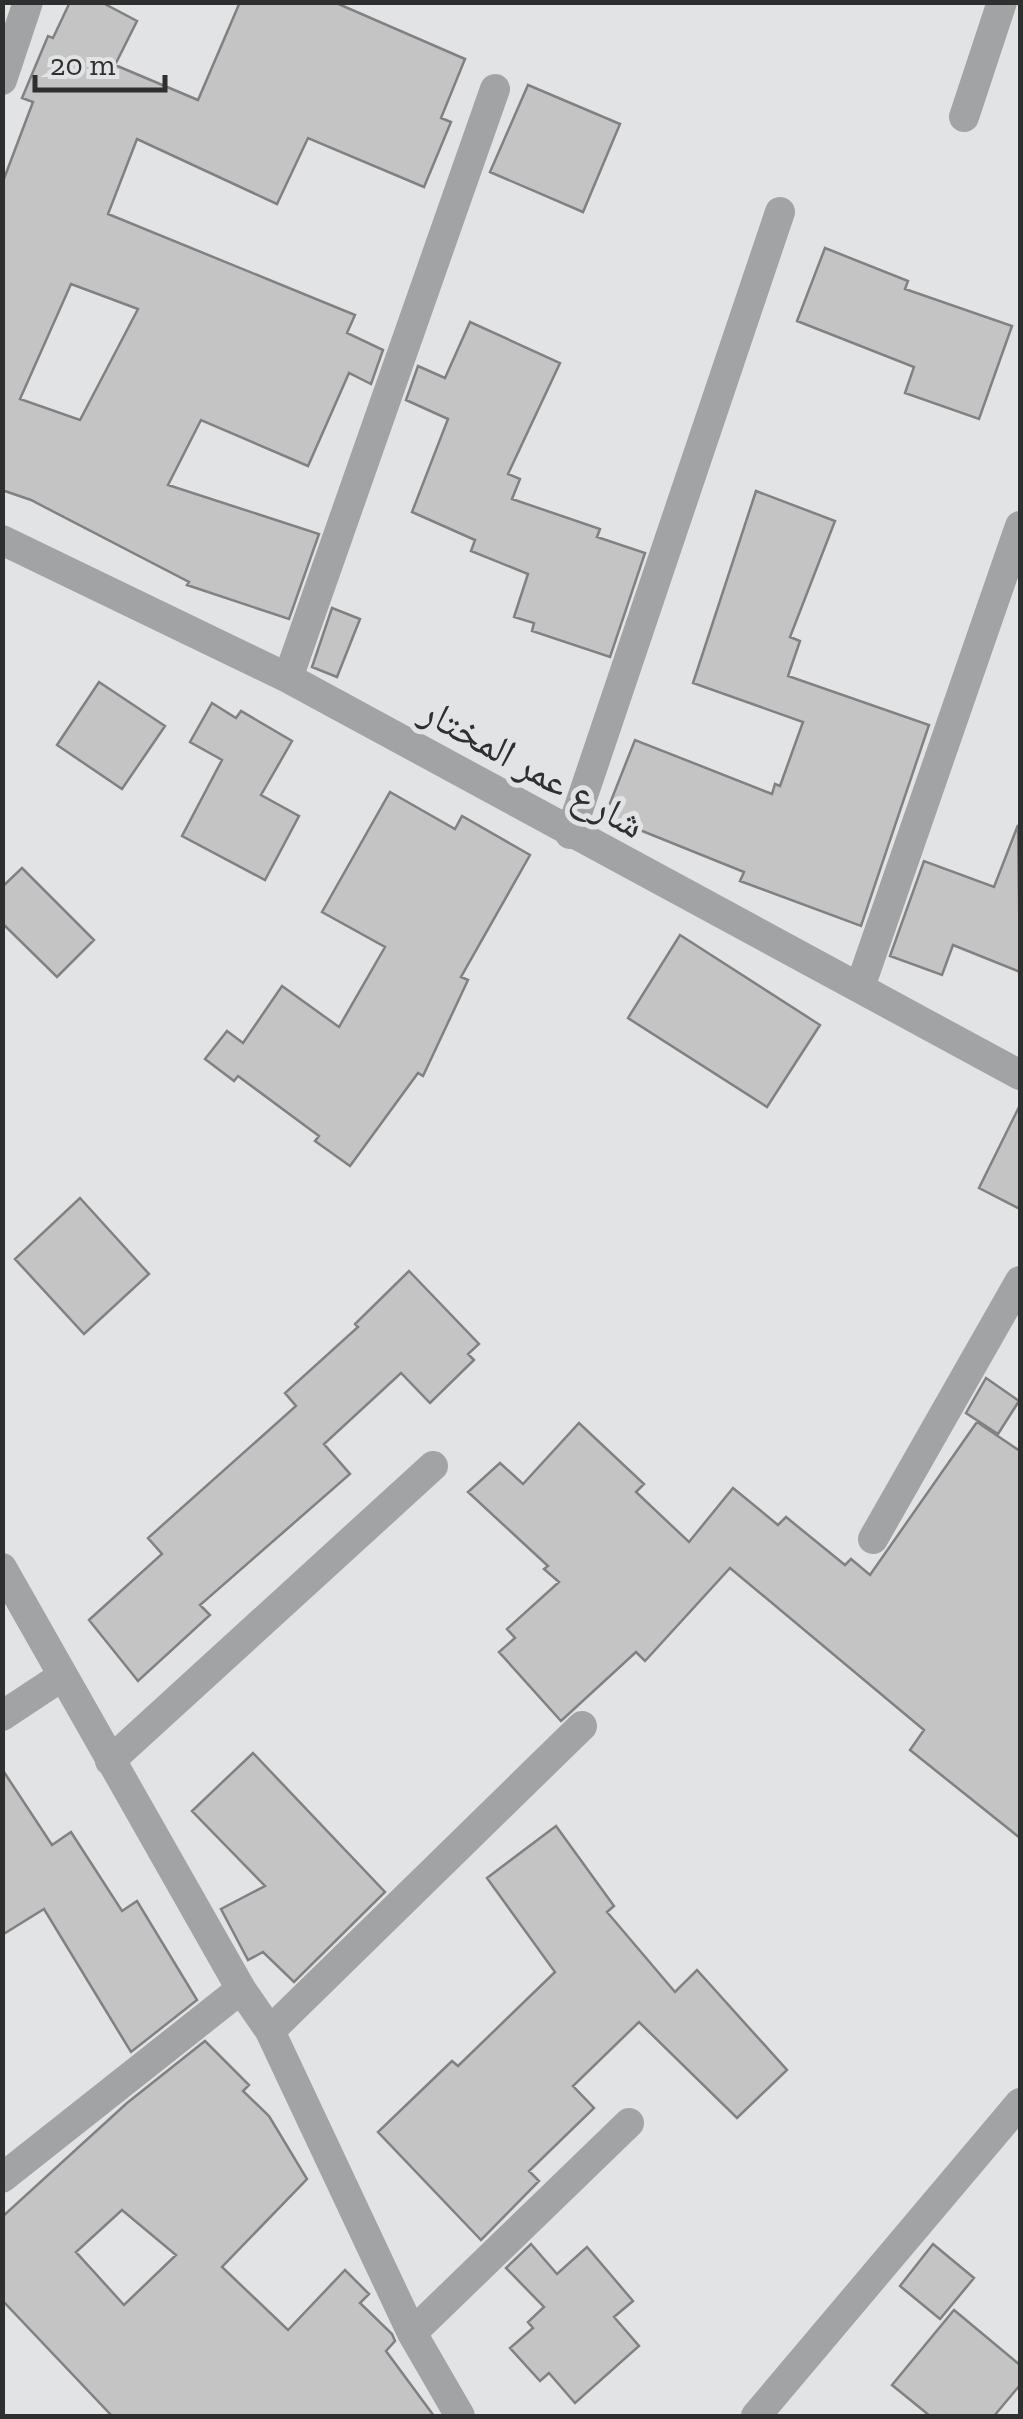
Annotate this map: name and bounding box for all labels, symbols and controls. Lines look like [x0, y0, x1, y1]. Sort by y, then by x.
scale bar [35, 30, 165, 92]
text: 20 m [50, 47, 116, 83]
street label: شارع عمر المختار [411, 685, 653, 849]

